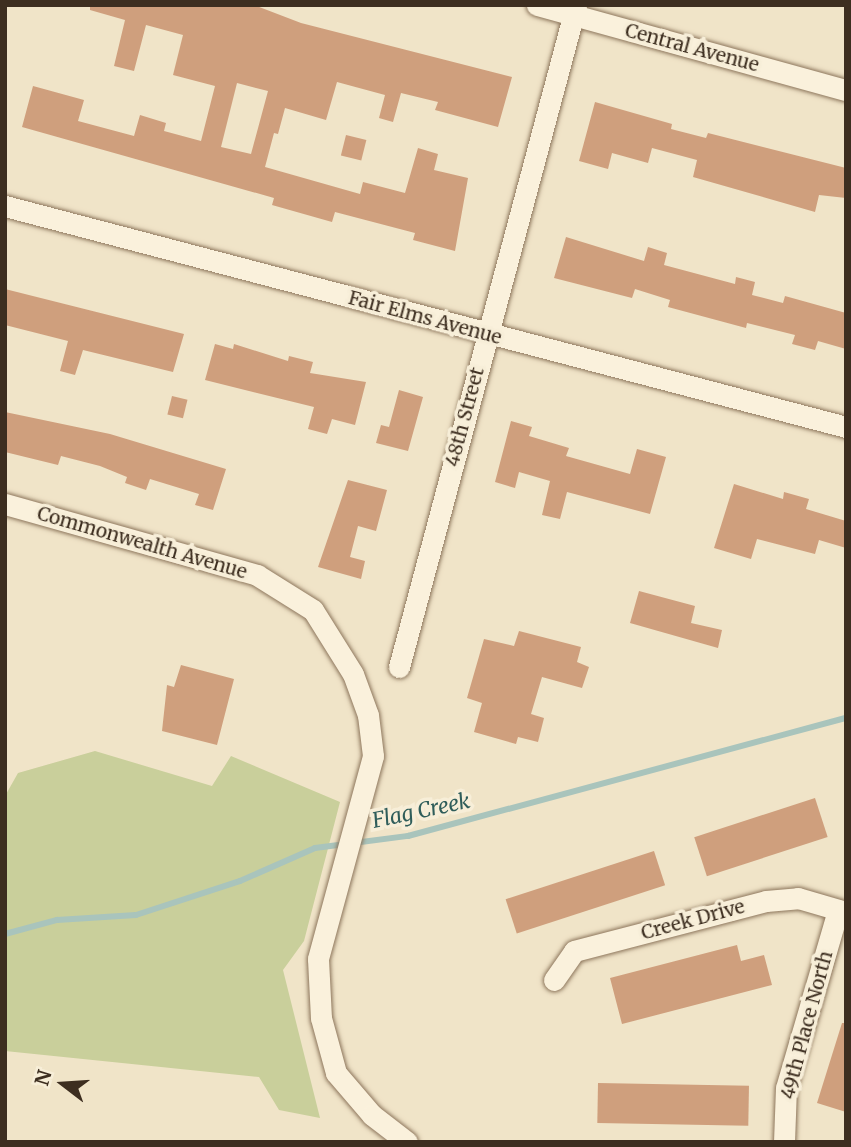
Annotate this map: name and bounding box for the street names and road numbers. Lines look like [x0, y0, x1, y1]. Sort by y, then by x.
street label: Central Avenue [623, 19, 761, 77]
street label: Fair Elms Avenue [346, 287, 504, 349]
street label: 48th Street [441, 365, 489, 469]
street label: Commonwealth Avenue [35, 502, 249, 584]
street label: Creek Drive [639, 895, 747, 945]
street label: 49th Place North [776, 948, 838, 1102]

